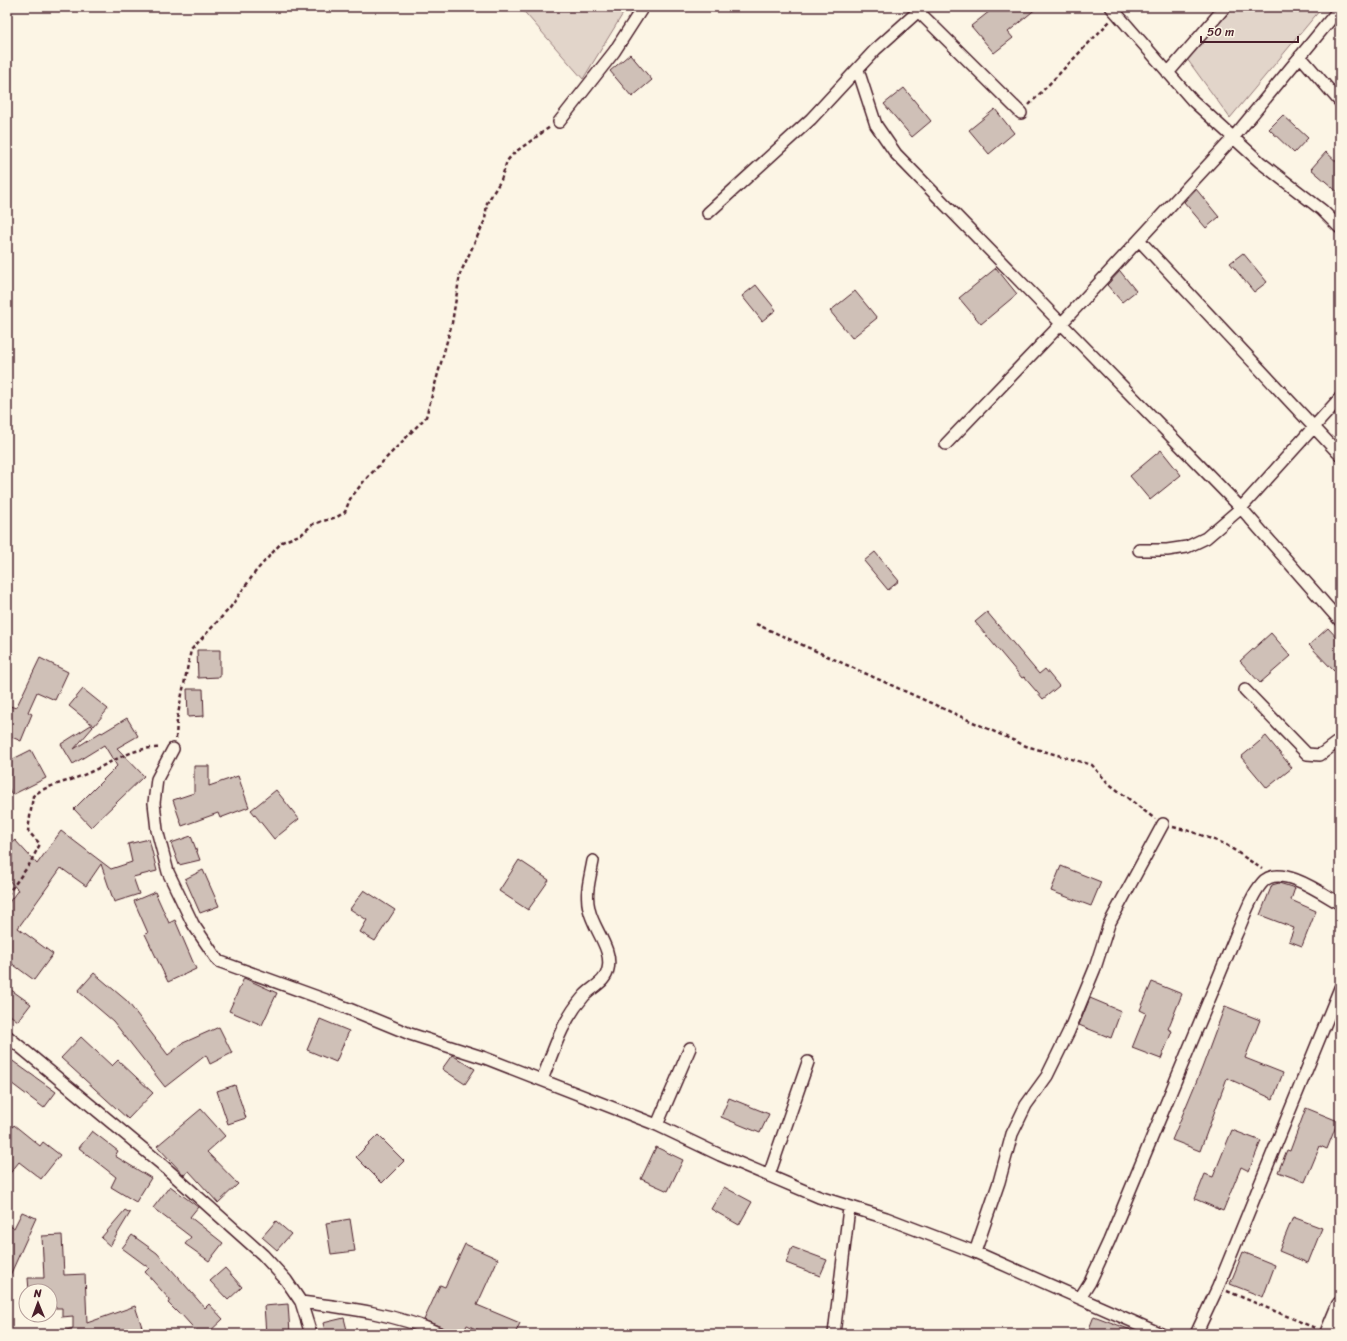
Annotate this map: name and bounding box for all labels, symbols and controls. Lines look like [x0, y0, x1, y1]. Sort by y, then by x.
scale bar [1201, 18, 1298, 44]
text: 50 m [1207, 21, 1234, 43]
north arrow [18, 1283, 58, 1323]
text: N [33, 1284, 42, 1303]

